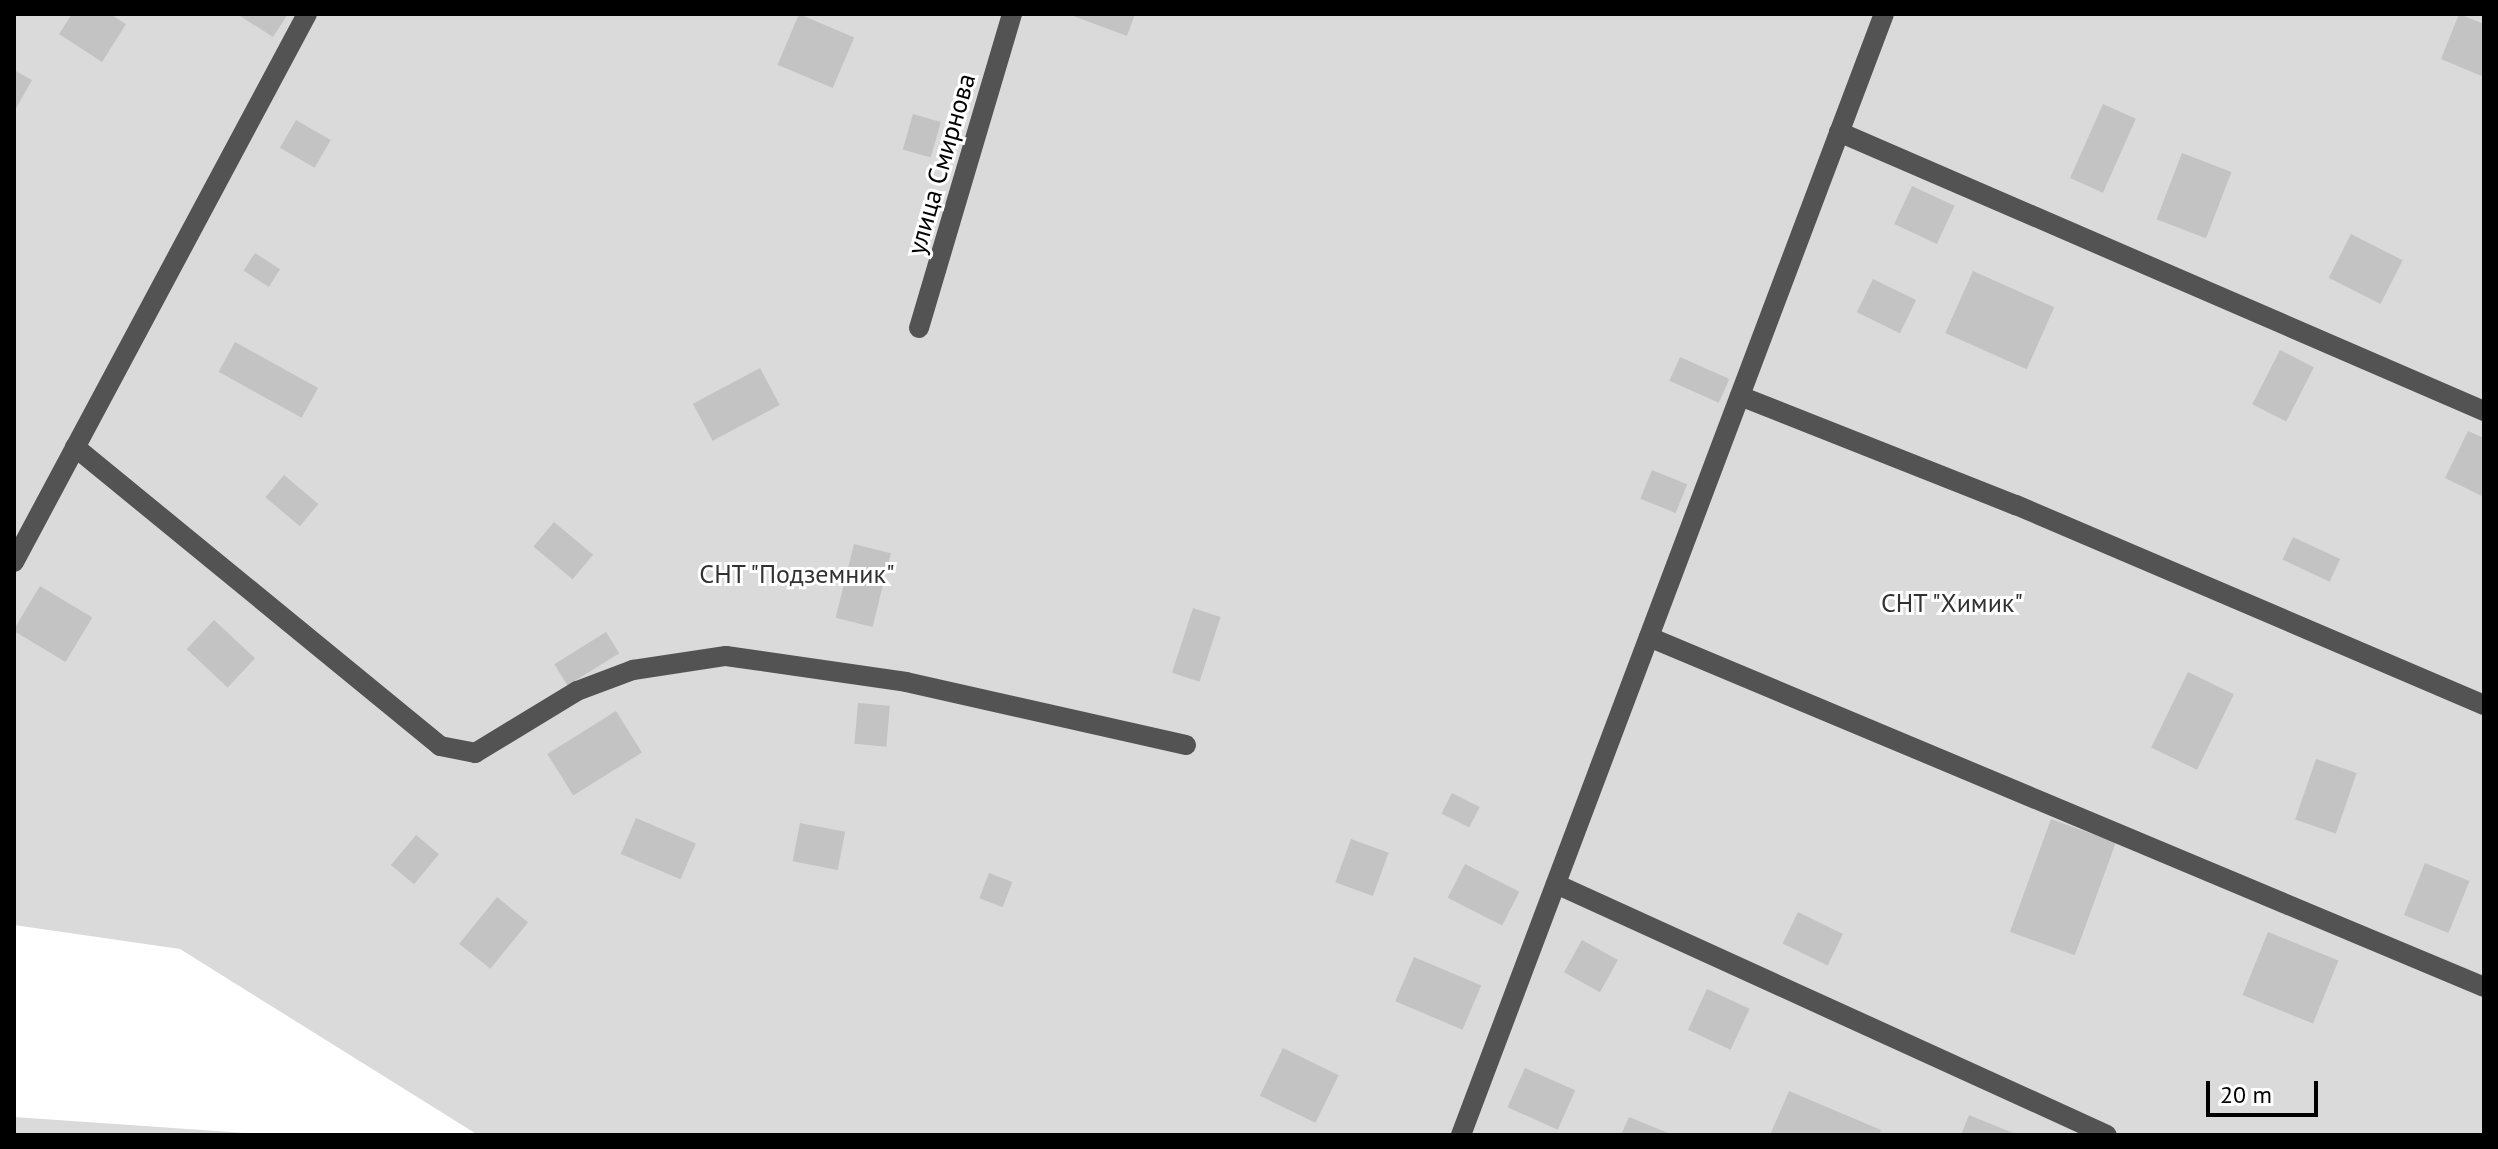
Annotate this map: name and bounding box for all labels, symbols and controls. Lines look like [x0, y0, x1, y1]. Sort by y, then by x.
street label: улица Смирнова [900, 70, 982, 258]
park label: СНТ "Подземник" [698, 558, 896, 590]
park label: СНТ "Химик" [1880, 587, 2024, 619]
scale bar [2210, 1065, 2322, 1115]
text: 20 m [2220, 1079, 2272, 1110]

